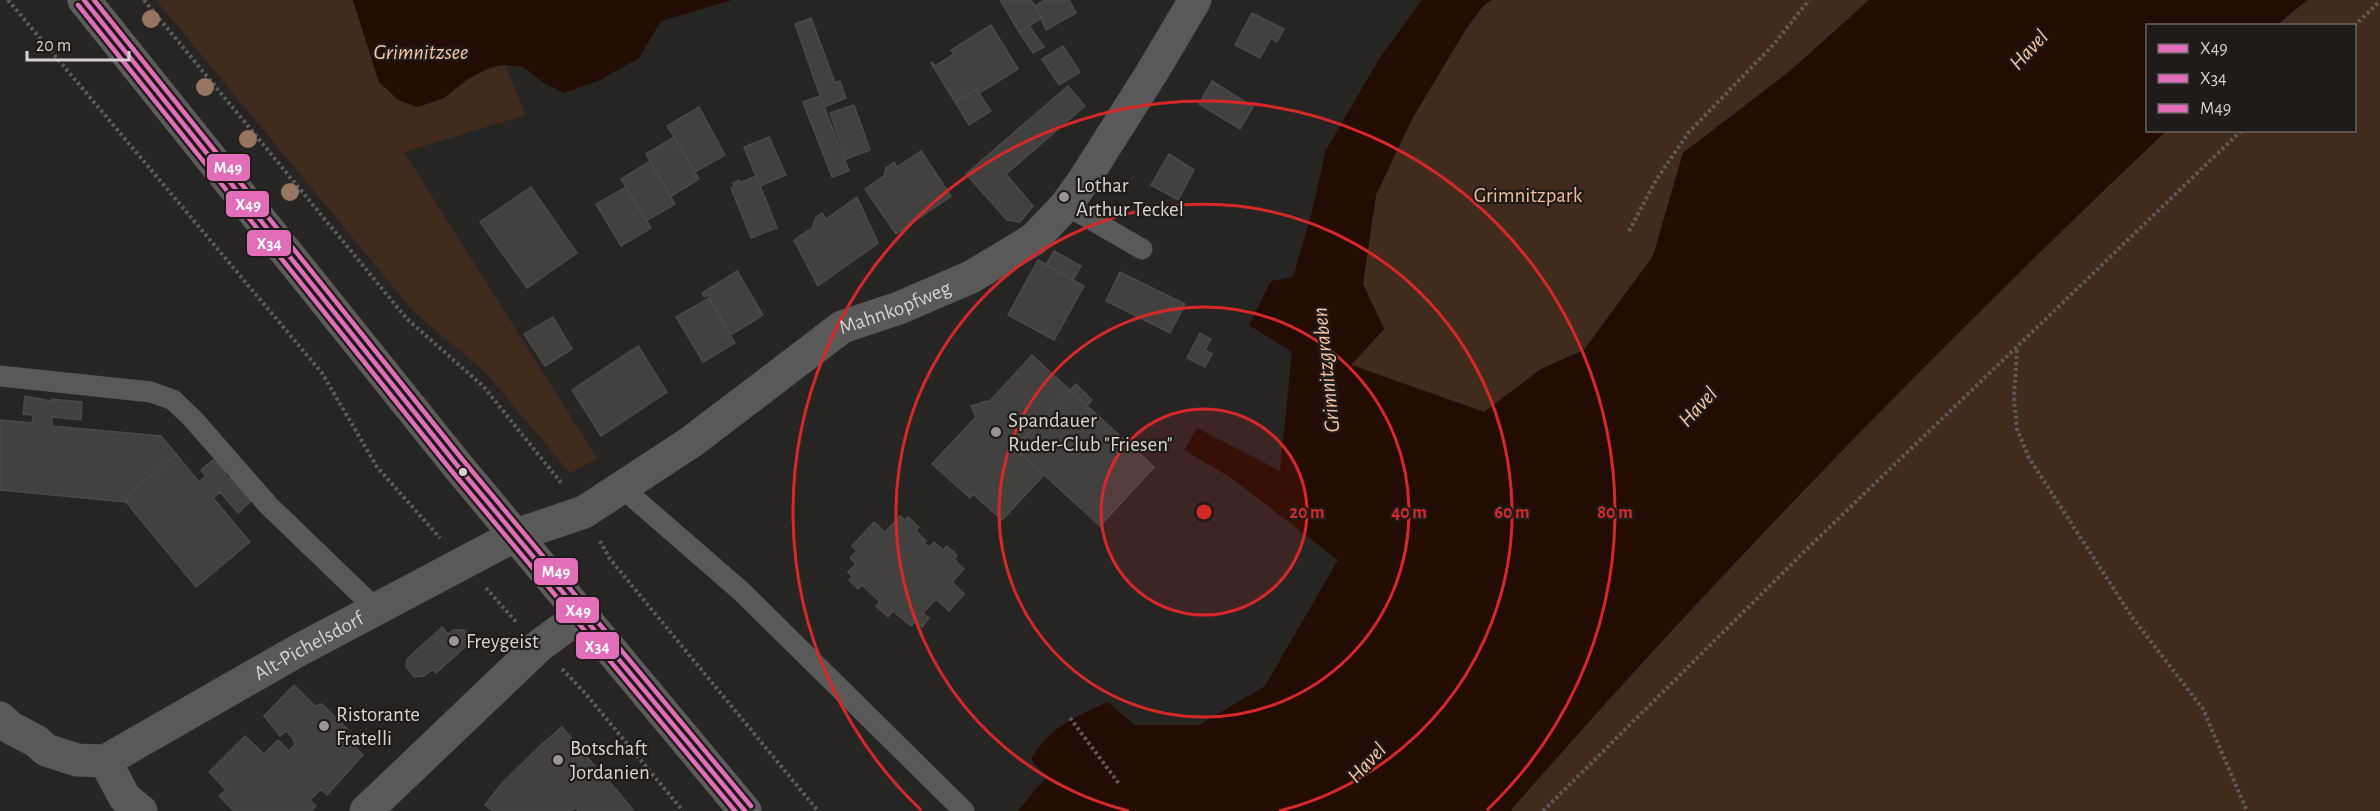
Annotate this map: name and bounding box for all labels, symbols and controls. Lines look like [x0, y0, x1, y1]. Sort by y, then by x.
scale bar [27, 24, 129, 62]
legend [2146, 24, 2356, 132]
water label: Havel [2005, 26, 2052, 74]
text: 20 m [36, 37, 71, 55]
text: X49 [2200, 40, 2228, 58]
water label: Grimnitzsee [374, 41, 468, 63]
text: X34 [2200, 70, 2227, 88]
text: M49 [2200, 100, 2231, 118]
line badge: M49 [206, 153, 251, 182]
text: M49 [214, 160, 243, 176]
place label: Lothar Arthur Teckel [1076, 175, 1184, 220]
park label: Grimnitzpark [1474, 185, 1583, 206]
line badge: X49 [225, 190, 270, 218]
marker: Lothar Arthur Teckel [1057, 190, 1071, 204]
text: X49 [235, 197, 261, 213]
line badge: X34 [246, 229, 292, 257]
text: X34 [257, 236, 281, 252]
street label: Mahnkopfweg [836, 277, 955, 338]
water label: Grimnitzgraben [1308, 306, 1344, 434]
water label: Havel [1674, 383, 1721, 431]
place label: Spandauer Ruder-Club "Friesen" [1008, 410, 1173, 455]
marker: Spandauer Ruder-Club "Friesen" [989, 425, 1003, 439]
unlabelled marker [457, 466, 469, 478]
centre of rings [1194, 502, 1214, 522]
text: 20 m [1289, 504, 1325, 522]
text: 40 m [1391, 504, 1427, 522]
text: 60 m [1494, 504, 1530, 522]
text: 80 m [1597, 504, 1633, 522]
line badge: M49 [533, 557, 579, 586]
text: M49 [542, 564, 571, 580]
line badge: X49 [555, 596, 600, 624]
text: X49 [565, 603, 591, 619]
street label: Alt-Pichelsdorf [250, 607, 368, 685]
place label: Freygeist [466, 631, 539, 652]
line badge: X34 [575, 631, 620, 660]
marker: Freygeist [447, 634, 461, 648]
text: X34 [585, 639, 609, 655]
place label: Ristorante Fratelli [336, 704, 420, 749]
marker: Ristorante Fratelli [317, 719, 331, 733]
place label: Botschaft Jordanien [570, 738, 650, 783]
water label: Havel [1343, 739, 1390, 787]
marker: Botschaft Jordanien [551, 753, 565, 767]

